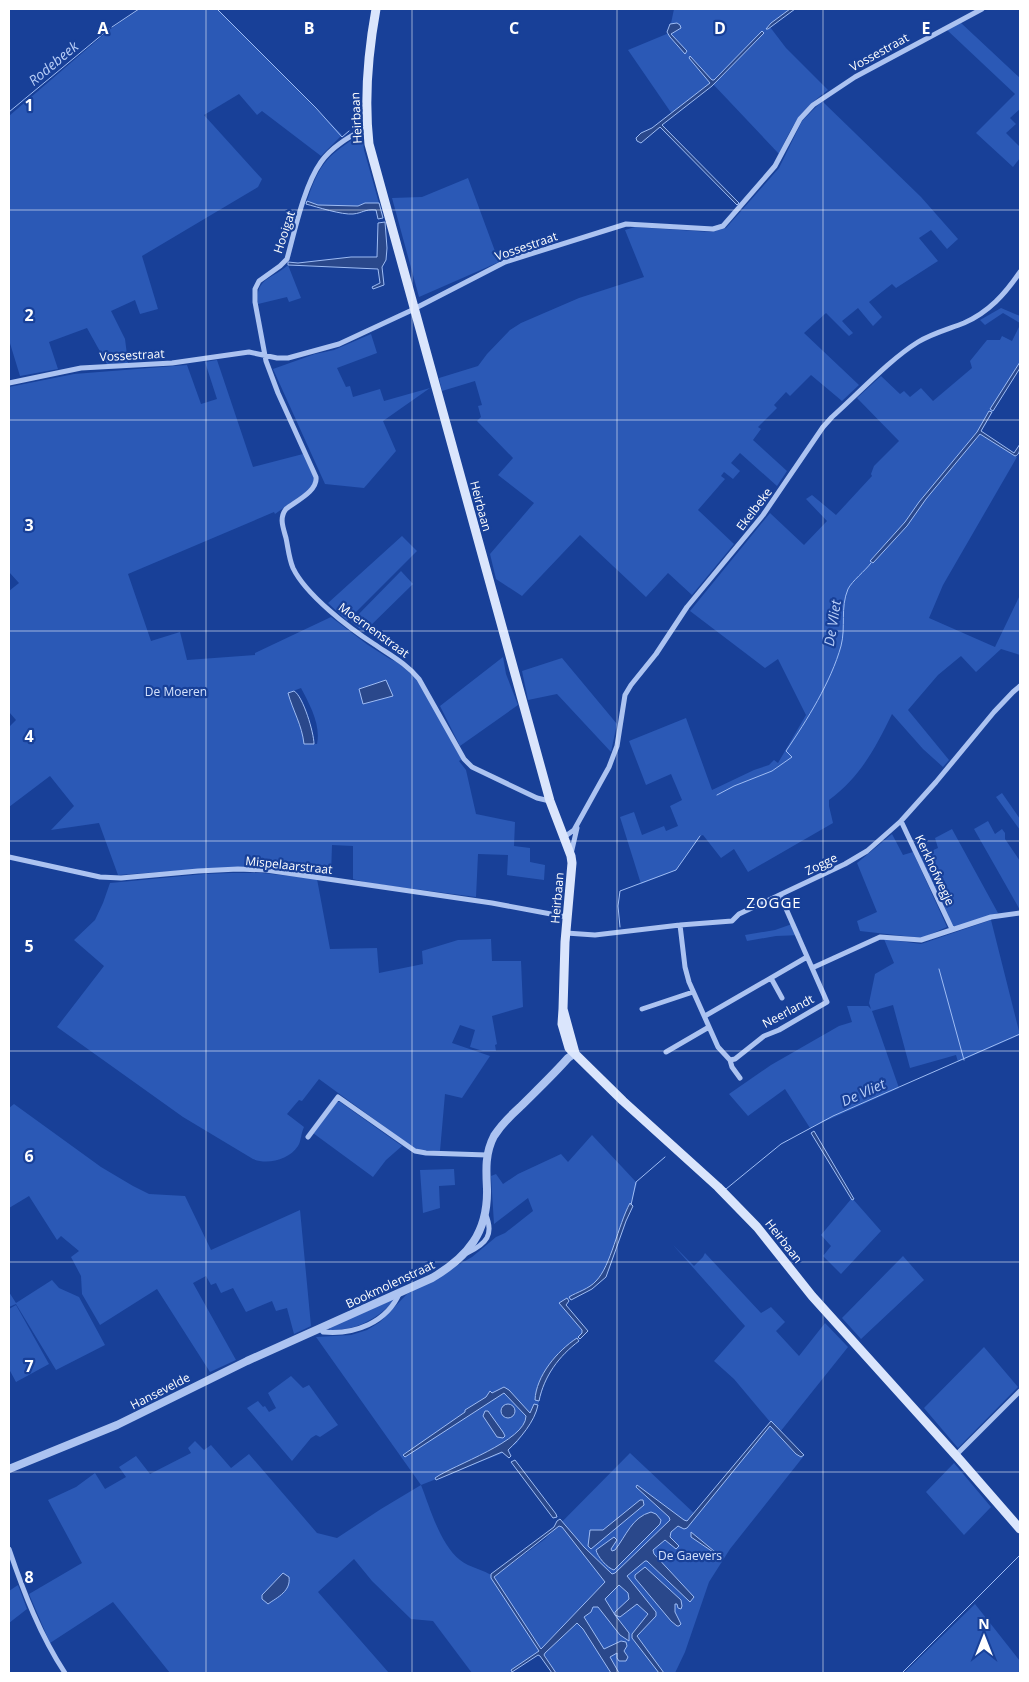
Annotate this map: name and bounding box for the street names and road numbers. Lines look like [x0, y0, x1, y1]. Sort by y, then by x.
street label: Vossestraat [846, 29, 912, 75]
street label: Heirbaan [346, 92, 366, 144]
street label: Hooigat [269, 209, 299, 255]
street label: Vossestraat [492, 227, 560, 265]
street label: Vossestraat [99, 345, 165, 365]
street label: Heirbaan [466, 479, 496, 533]
street label: Ekelbeke [732, 484, 776, 534]
street label: Moernenstraat [335, 599, 413, 661]
street label: Kerkhofwegje [911, 832, 959, 908]
street label: Zogge [802, 849, 840, 879]
street label: Mispelaarstraat [245, 852, 333, 878]
street label: Heirbaan [546, 872, 568, 924]
street label: Neerlandt [759, 990, 817, 1032]
street label: Heirbaan [761, 1215, 807, 1267]
street label: Bookmolenstraat [343, 1256, 437, 1312]
street label: Hansevelde [127, 1369, 193, 1413]

